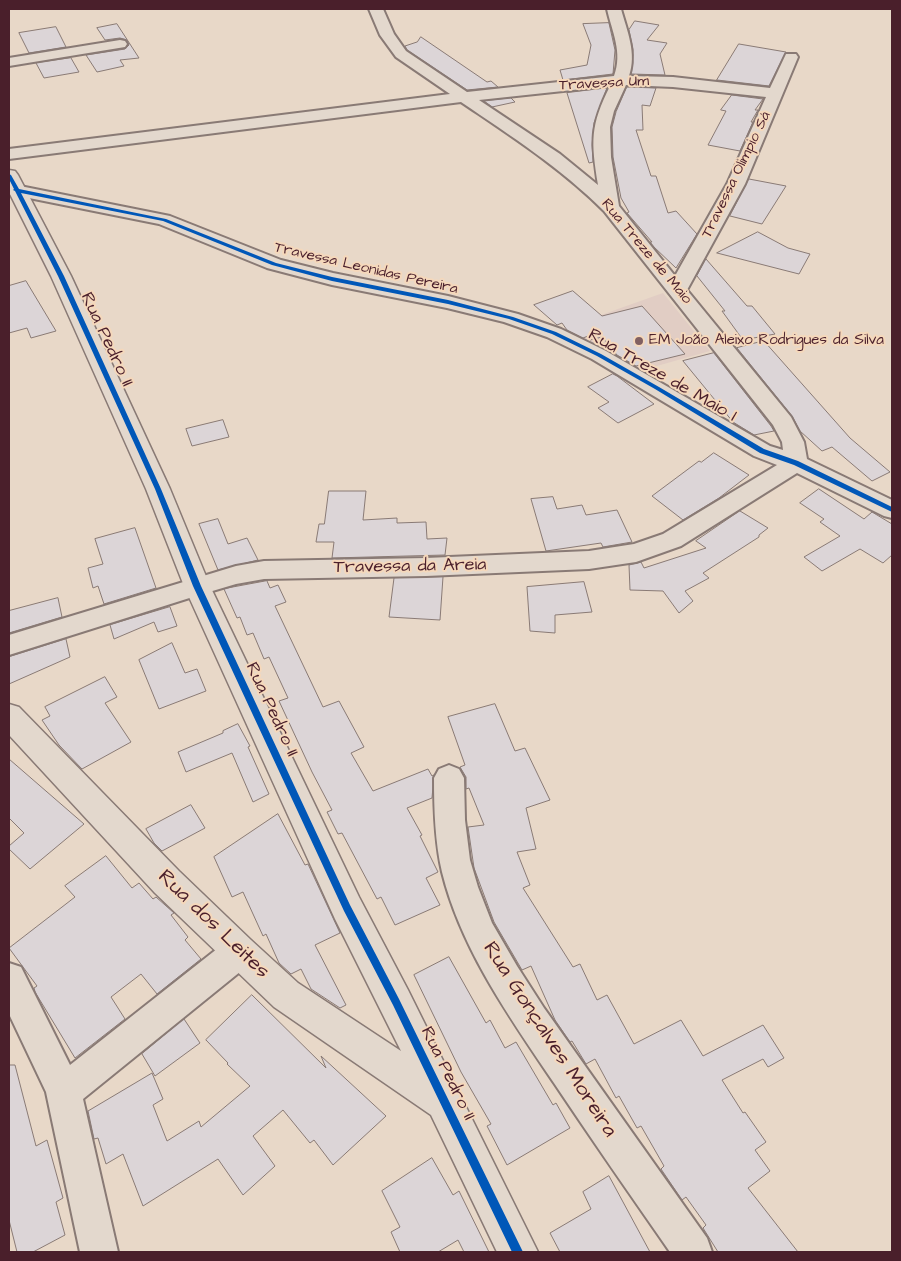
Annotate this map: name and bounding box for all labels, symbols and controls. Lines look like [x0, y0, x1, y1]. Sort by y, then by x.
street label: Travessa Um [559, 73, 649, 95]
street label: Travessa Olimpio Sá [699, 109, 775, 241]
street label: Rua Treze de Maio [597, 196, 695, 308]
street label: Travessa Leonidas Pereira [273, 239, 459, 299]
street label: Rua Pedro II [75, 289, 137, 391]
street label: Rua Treze de Maio I [584, 325, 740, 427]
place label: EM João Aleixo Rodrigues da Silva [649, 332, 884, 350]
marker: EM João Aleixo Rodrigues da Silva [633, 335, 645, 347]
street label: Travessa da Areia [334, 555, 486, 579]
street label: Rua Pedro II [240, 659, 302, 761]
street label: Rua dos Leites [152, 865, 274, 985]
street label: Rua Gonçalves Moreira [476, 938, 622, 1142]
street label: Rua Pedro II [415, 1024, 479, 1124]

